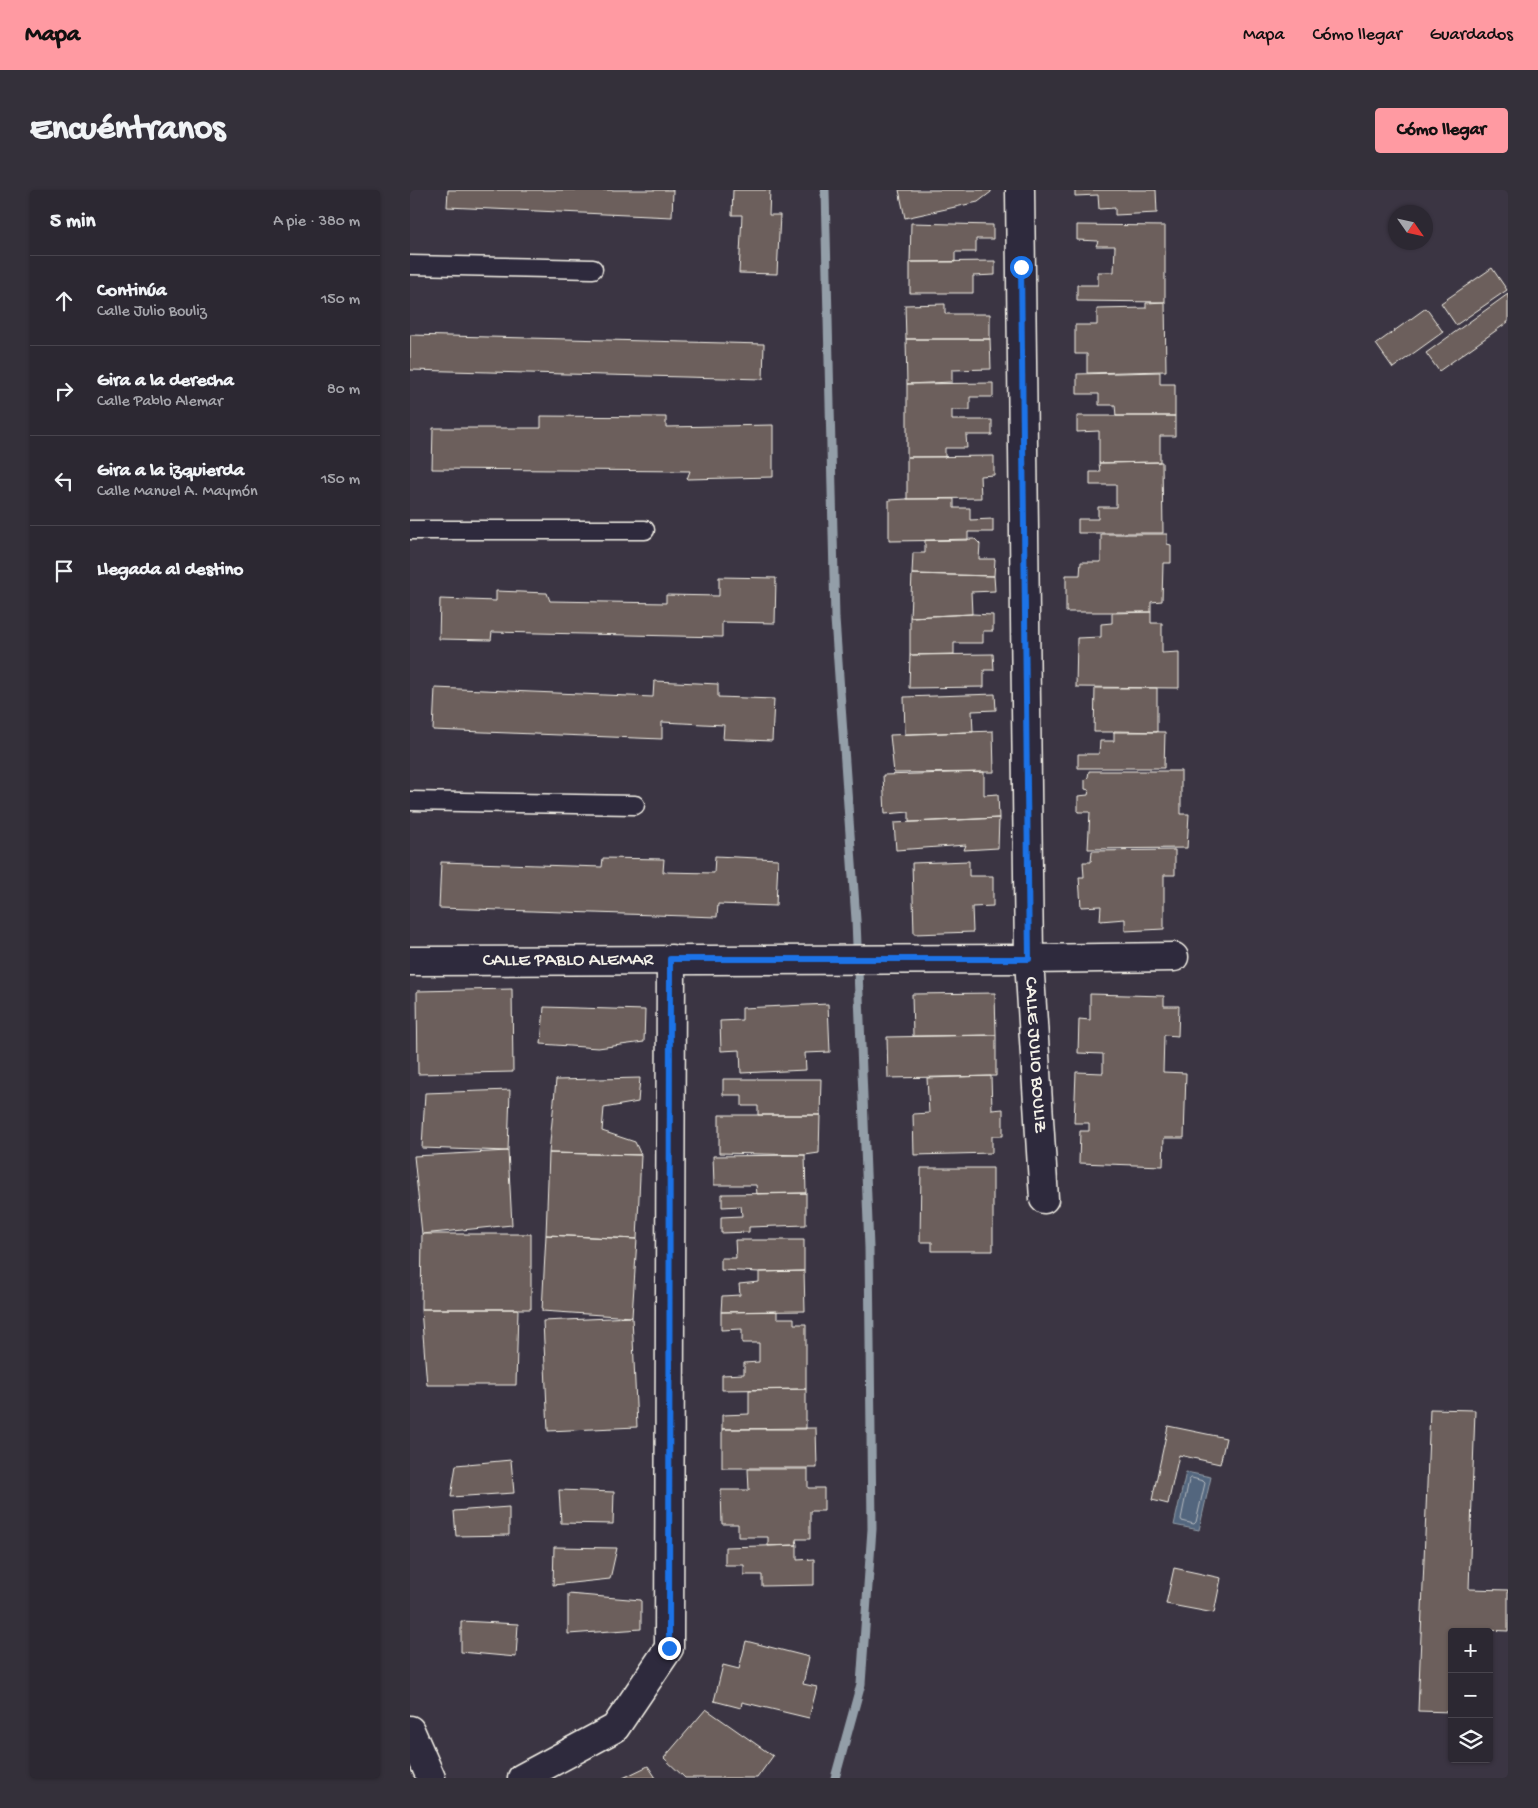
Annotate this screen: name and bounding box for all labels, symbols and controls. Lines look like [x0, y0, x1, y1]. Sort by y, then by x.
text: Mapa [25, 21, 80, 50]
text: Mapa [1243, 25, 1284, 46]
text: Cómo llegar [1312, 25, 1402, 46]
text: Guardados [1430, 25, 1513, 46]
button: Cómo llegar [1375, 108, 1508, 153]
text: Encuéntranos [30, 110, 225, 151]
north arrow [1388, 205, 1433, 250]
text: 5 min [50, 210, 95, 235]
text: A pie · 380 m [273, 213, 360, 232]
route start [1010, 256, 1033, 279]
text: Continúa [97, 280, 167, 303]
icon: ahead [50, 287, 78, 315]
text: 150 m [321, 291, 360, 310]
text: Calle Julio Bouliz [97, 303, 207, 322]
text: Gira a la derecha [97, 370, 234, 393]
icon: right [50, 377, 78, 405]
text: 80 m [327, 381, 360, 400]
text: Calle Pablo Alemar [97, 393, 223, 412]
text: Gira a la izquierda [97, 460, 244, 483]
icon: left [50, 467, 78, 495]
text: 150 m [321, 471, 360, 490]
text: Calle Manuel A. Maymón [97, 483, 258, 502]
icon: arrive [50, 557, 78, 585]
text: Llegada al destino [97, 559, 243, 582]
street label: CALLE PABLO ALEMAR [483, 949, 654, 972]
street label: CALLE JULIO BOULIZ [1019, 976, 1051, 1134]
map controls [1448, 1628, 1493, 1763]
button: + [1448, 1628, 1493, 1673]
route end [658, 1637, 681, 1660]
button: − [1448, 1673, 1493, 1718]
button: layers [1448, 1718, 1493, 1763]

